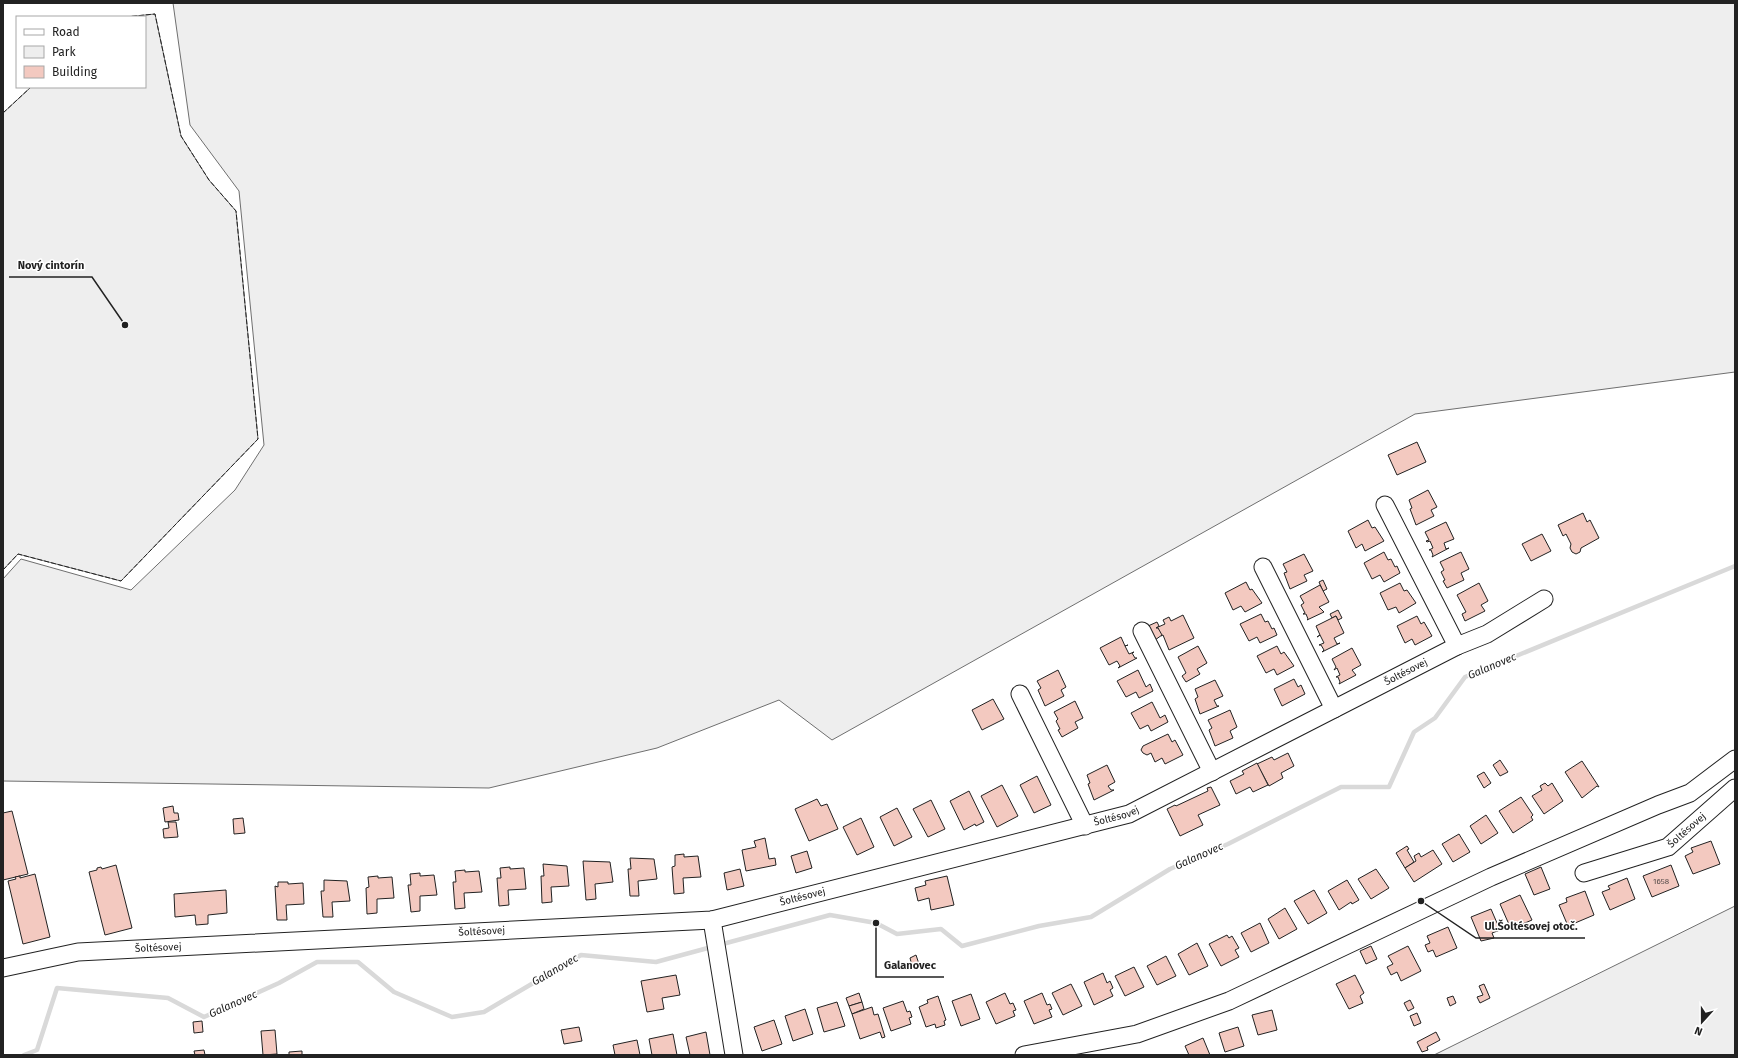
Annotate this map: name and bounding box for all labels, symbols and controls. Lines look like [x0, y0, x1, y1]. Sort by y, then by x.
legend [16, 16, 146, 88]
text: Road [52, 25, 80, 39]
text: Park [52, 45, 76, 59]
text: Building [52, 65, 98, 79]
callout: Nový cintorín [9, 254, 92, 277]
text: Nový cintorín [18, 259, 84, 272]
water label: Galanovec [1466, 650, 1519, 682]
street label: Šoltésovej [1382, 656, 1430, 688]
street label: Šoltésovej [1092, 804, 1141, 829]
street label: Šoltésovej [1664, 810, 1708, 850]
water label: Galanovec [1173, 839, 1226, 872]
house number: 1658 [1653, 877, 1670, 886]
street label: Šoltésovej [778, 885, 827, 909]
callout: Ul.Šoltésovej otoč. [1476, 915, 1585, 938]
text: Ul.Šoltésovej otoč. [1484, 919, 1578, 933]
street label: Šoltésovej [458, 924, 506, 939]
street label: Šoltésovej [134, 941, 182, 955]
water label: Galanovec [530, 951, 581, 988]
callout: Galanovec [876, 954, 944, 977]
text: Galanovec [884, 959, 937, 972]
water label: Galanovec [207, 987, 260, 1020]
north arrow [1682, 1002, 1722, 1042]
text: N [1693, 1023, 1704, 1038]

